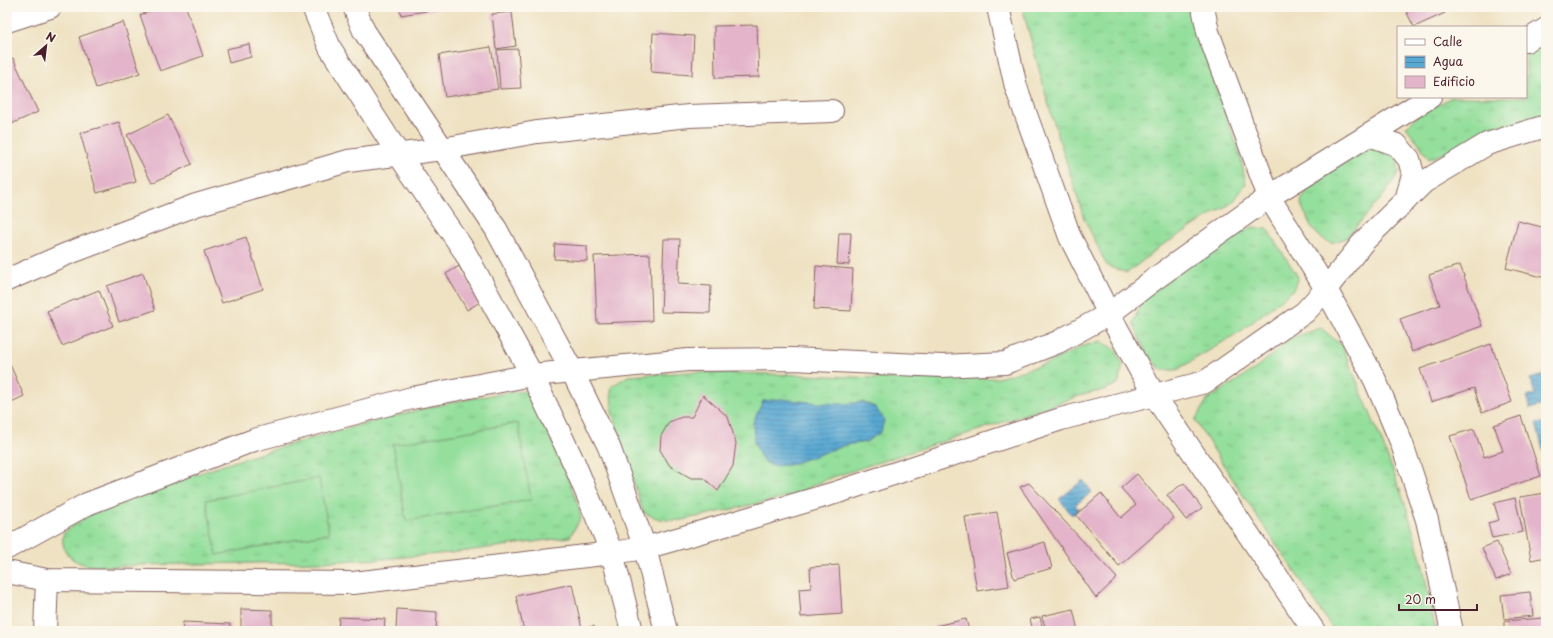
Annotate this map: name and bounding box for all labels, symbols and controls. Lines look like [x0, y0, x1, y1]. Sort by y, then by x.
north arrow [26, 26, 66, 66]
legend [1397, 26, 1527, 98]
text: N [43, 27, 59, 46]
text: Calle [1433, 32, 1463, 50]
text: Agua [1433, 52, 1464, 70]
text: Edificio [1433, 72, 1475, 90]
scale bar [1399, 586, 1477, 612]
text: 20 m [1405, 590, 1436, 608]

